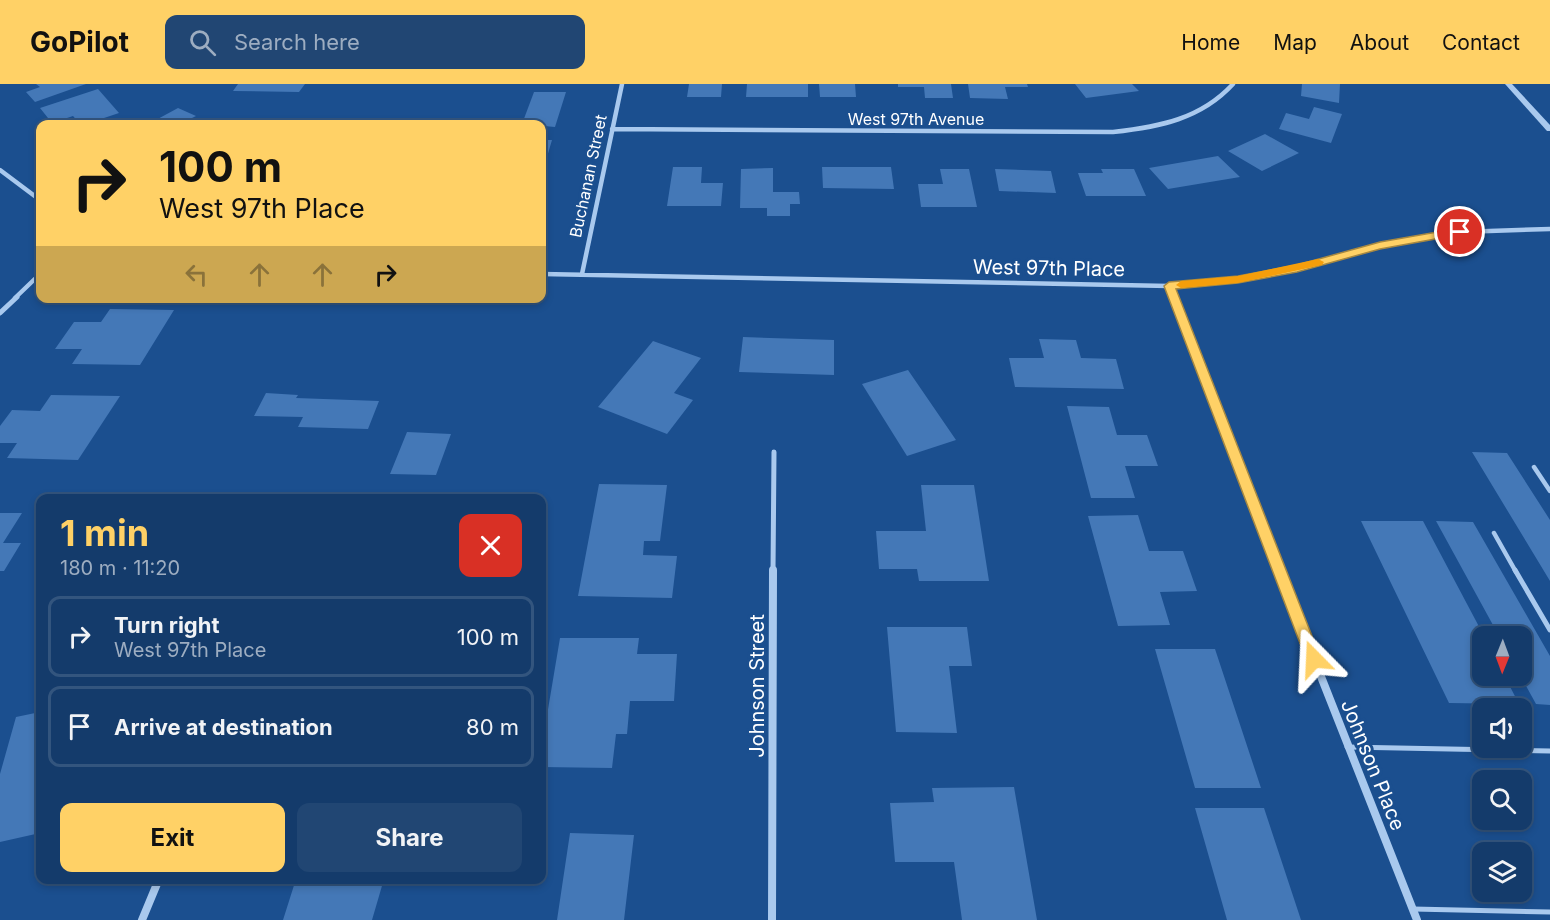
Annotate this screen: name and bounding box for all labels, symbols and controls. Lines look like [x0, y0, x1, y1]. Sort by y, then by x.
search box [165, 15, 585, 69]
text: GoPilot [30, 25, 129, 59]
icon: search [186, 26, 219, 59]
text: Search here [234, 29, 360, 55]
text: Home [1181, 30, 1240, 55]
text: Map [1273, 30, 1317, 55]
text: About [1350, 30, 1409, 55]
text: Contact [1442, 30, 1520, 55]
street label: West 97th Avenue [848, 109, 984, 129]
street label: Buchanan Street [565, 113, 611, 239]
text: 100 m [159, 141, 282, 192]
icon: right [60, 144, 138, 222]
text: West 97th Place [159, 192, 365, 225]
pin [1434, 206, 1485, 257]
icon: arrive [1443, 215, 1476, 248]
street label: West 97th Place [973, 255, 1125, 281]
icon: left [180, 258, 213, 291]
icon: ahead [243, 258, 276, 291]
icon: ahead [306, 258, 339, 291]
icon: right [369, 258, 402, 291]
text: 1 min [60, 511, 149, 555]
button: close [459, 514, 522, 577]
text: 180 m · 11:20 [60, 556, 180, 580]
text: Turn right [114, 612, 220, 638]
street label: Johnson Street [745, 614, 769, 758]
icon: right [63, 620, 96, 653]
text: 100 m [457, 624, 519, 650]
north arrow [1472, 626, 1532, 686]
map controls [1472, 626, 1532, 902]
position arrow [1282, 627, 1346, 691]
text: West 97th Place [114, 638, 266, 662]
street label: Johnson Place [1336, 696, 1410, 834]
button: sound [1472, 698, 1532, 758]
icon: arrive [63, 710, 96, 743]
text: Arrive at destination [114, 714, 333, 740]
text: 80 m [466, 714, 519, 740]
button: search [1472, 770, 1532, 830]
button: Exit [60, 803, 285, 872]
button: Share [297, 803, 522, 872]
button: layers [1472, 842, 1532, 902]

